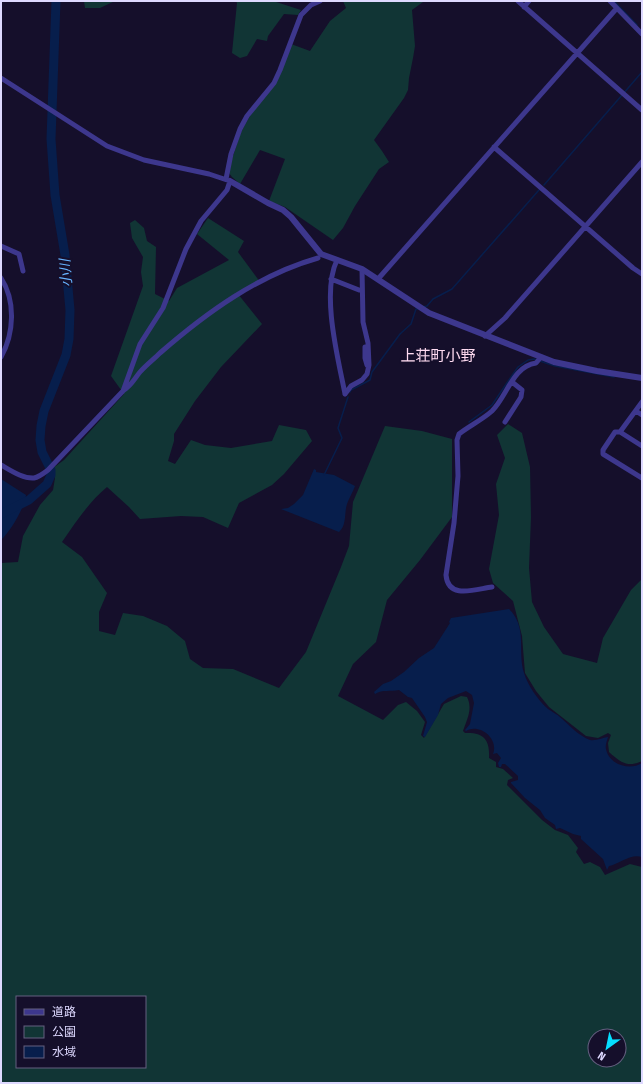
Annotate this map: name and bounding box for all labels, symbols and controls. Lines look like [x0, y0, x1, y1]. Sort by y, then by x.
water label: 小川 [56, 256, 75, 288]
district label: 上荘町小野 [400, 347, 476, 365]
legend [16, 996, 146, 1068]
text: 道路 [52, 1005, 76, 1019]
text: 公園 [52, 1025, 76, 1039]
north arrow [587, 1028, 627, 1068]
text: 水域 [52, 1045, 76, 1059]
text: N [596, 1049, 608, 1063]

